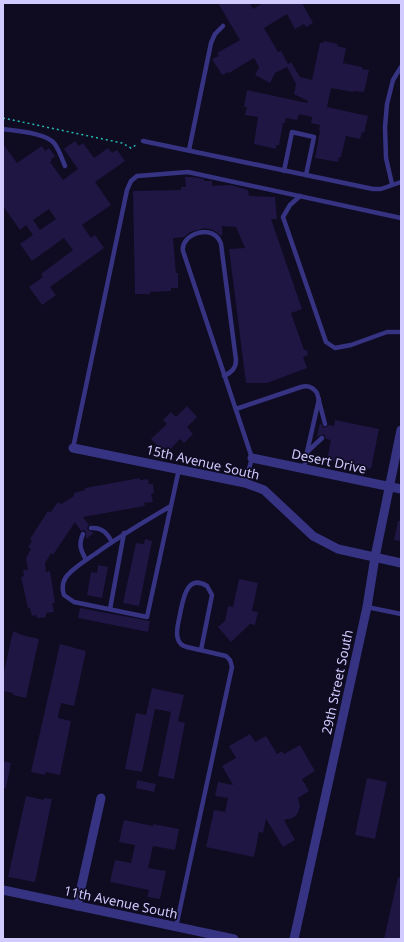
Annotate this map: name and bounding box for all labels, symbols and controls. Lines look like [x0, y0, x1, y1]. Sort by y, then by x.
street label: 15th Avenue South [145, 440, 261, 484]
street label: Desert Drive [290, 444, 368, 478]
street label: 29th Street South [317, 628, 357, 736]
street label: 11th Avenue South [63, 881, 179, 923]

